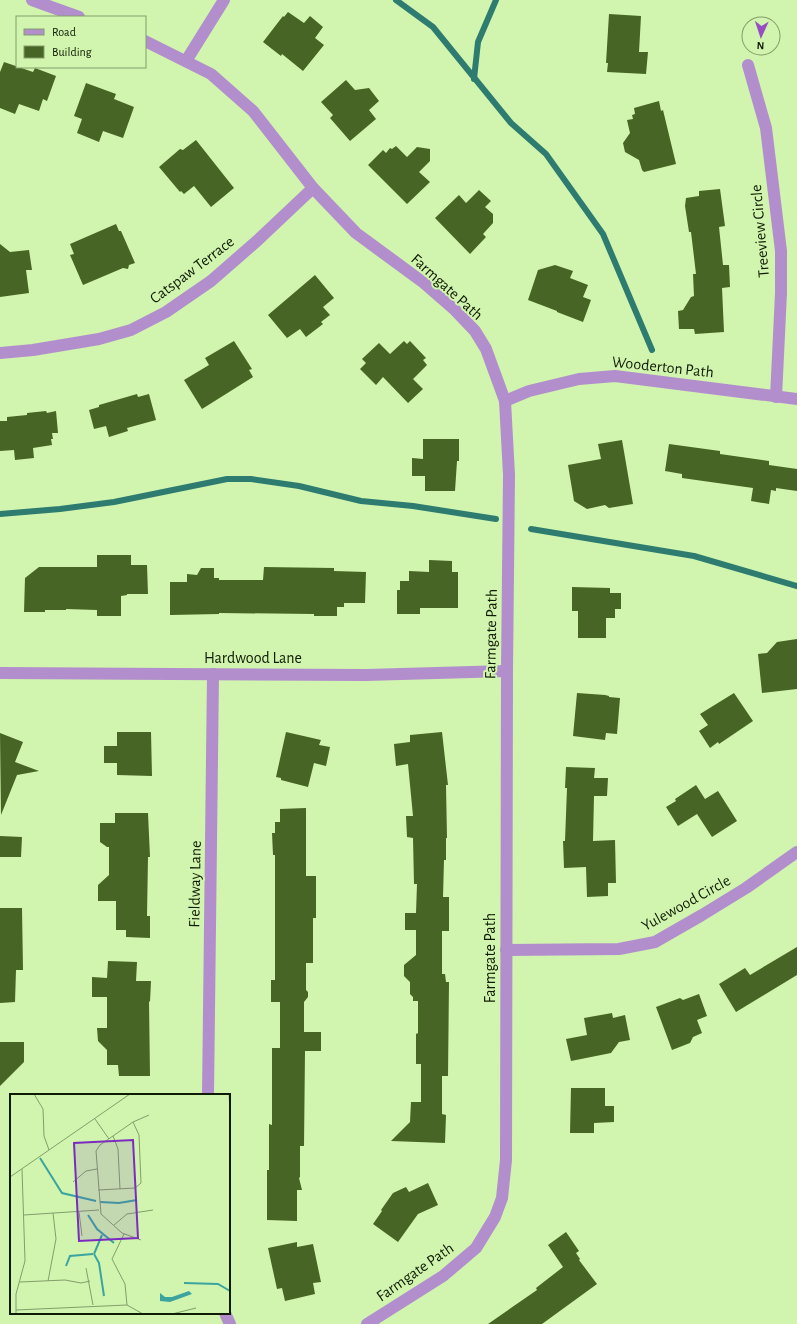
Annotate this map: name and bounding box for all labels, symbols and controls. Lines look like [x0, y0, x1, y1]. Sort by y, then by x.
legend [16, 16, 146, 68]
north arrow [741, 16, 781, 56]
text: Road [52, 26, 76, 38]
text: N [756, 40, 765, 51]
text: Building [52, 46, 92, 58]
street label: Treeview Circle [748, 184, 772, 278]
street label: Catspaw Terrace [147, 233, 237, 307]
street label: Farmgate Path [408, 251, 486, 323]
street label: Wooderton Path [611, 354, 715, 380]
street label: Farmgate Path [482, 589, 500, 679]
street label: Hardwood Lane [204, 650, 302, 666]
street label: Fieldway Lane [186, 840, 205, 928]
street label: Yulewood Circle [639, 872, 733, 934]
street label: Farmgate Path [482, 913, 498, 1003]
inset map [10, 1094, 230, 1314]
street label: Farmgate Path [373, 1240, 457, 1304]

